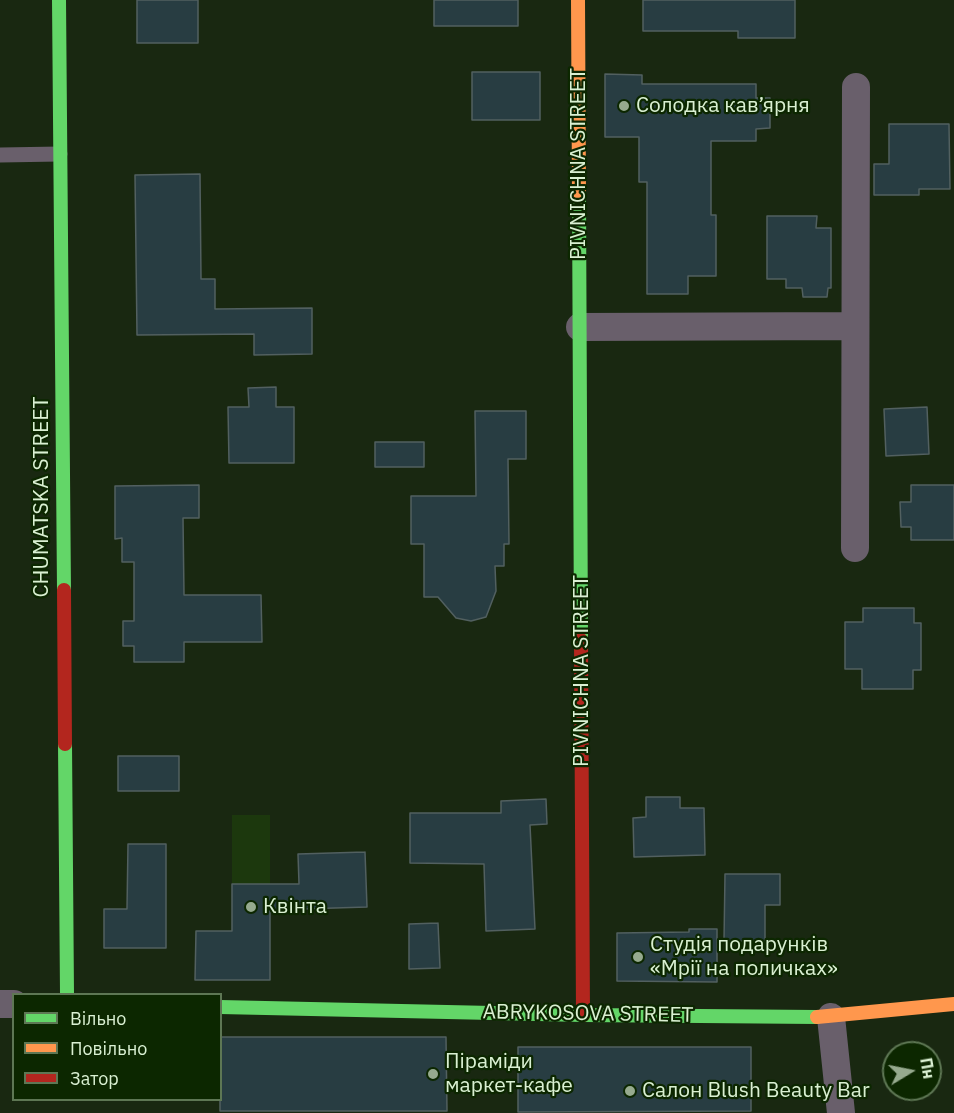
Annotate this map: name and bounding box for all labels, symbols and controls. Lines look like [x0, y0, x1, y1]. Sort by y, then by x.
street label: PIVNICHNA STREET [566, 68, 592, 260]
place label: Солодка кав’ярня [636, 93, 810, 119]
marker: Солодка кав’ярня [617, 99, 631, 113]
street label: CHUMATSKA STREET [29, 397, 55, 597]
street label: PIVNICHNA STREET [569, 575, 595, 767]
place label: Квінта [263, 894, 327, 920]
marker: Квінта [244, 900, 258, 914]
place label: Студія подарунків «Мрії на поличках» [650, 932, 838, 982]
marker: Студія подарунків «Мрії на поличках» [631, 950, 645, 964]
legend [12, 993, 222, 1101]
street label: ABRYKOSOVA STREET [482, 1000, 694, 1028]
text: Вільно [70, 1007, 126, 1030]
text: Повільно [70, 1037, 147, 1060]
north arrow [882, 1041, 942, 1101]
place label: Піраміди маркет-кафе [445, 1049, 573, 1099]
text: Пн [916, 1056, 939, 1080]
text: Затор [70, 1067, 119, 1090]
marker: Піраміди маркет-кафе [426, 1067, 440, 1081]
place label: Салон Blush Beauty Bar [642, 1078, 870, 1104]
marker: Салон Blush Beauty Bar [623, 1084, 637, 1098]

